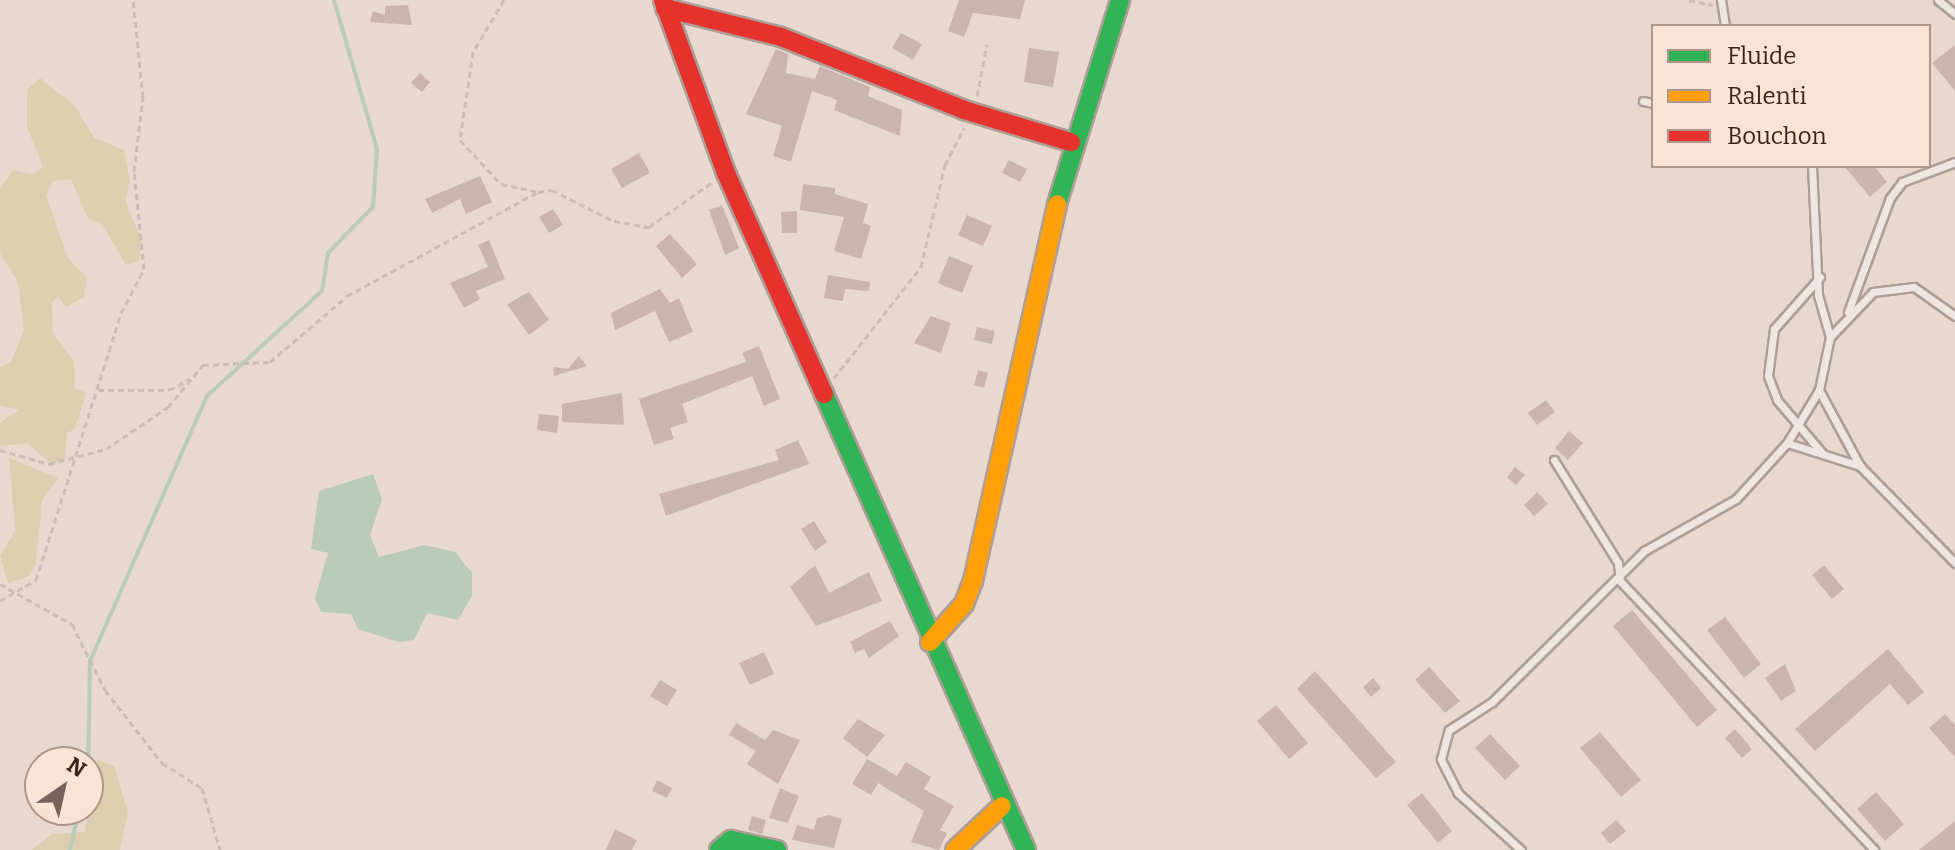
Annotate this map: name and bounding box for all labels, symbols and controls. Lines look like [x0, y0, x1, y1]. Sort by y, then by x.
legend [1651, 24, 1931, 168]
text: Fluide [1727, 42, 1796, 70]
text: Ralenti [1727, 82, 1807, 110]
text: Bouchon [1727, 122, 1827, 150]
north arrow [24, 746, 104, 826]
text: N [62, 751, 91, 783]

